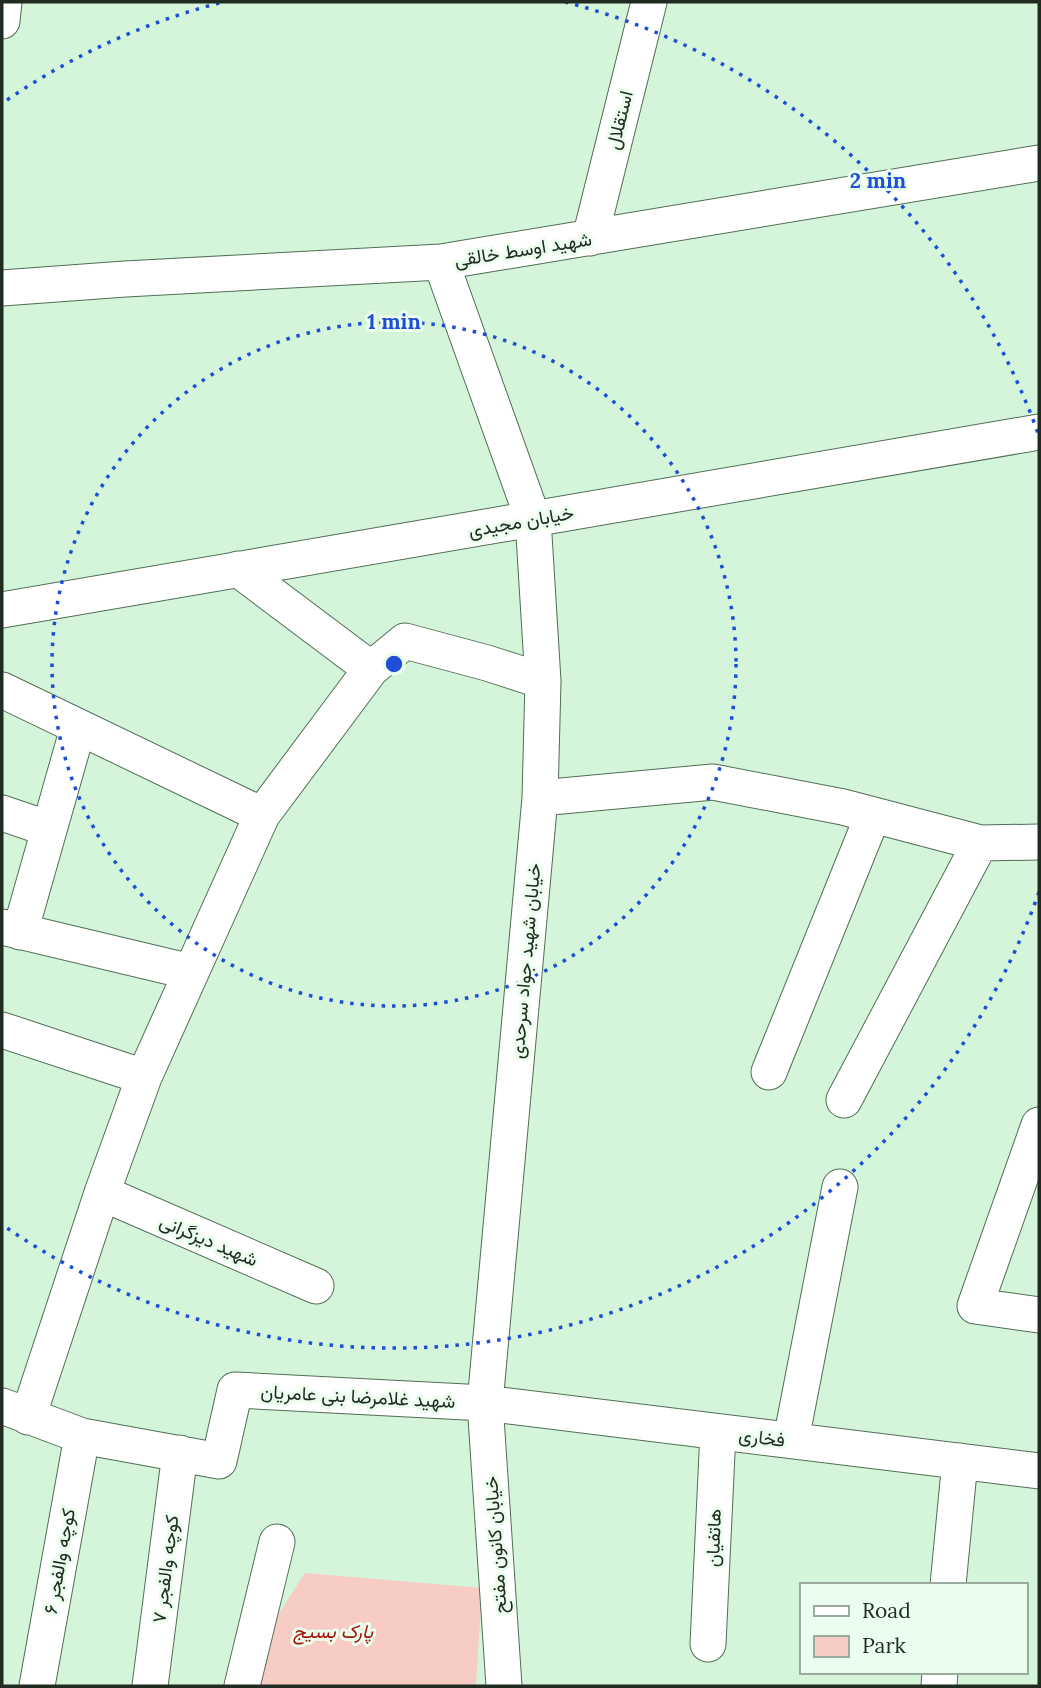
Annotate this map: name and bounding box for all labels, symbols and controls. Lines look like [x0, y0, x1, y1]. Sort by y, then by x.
street label: استقلال [600, 88, 638, 152]
text: 2 min [850, 167, 906, 194]
street label: شهید اوسط خالقی [453, 226, 593, 272]
text: 1 min [367, 308, 421, 335]
street label: خیابان مجیدی [466, 500, 576, 542]
centre of rings [382, 652, 406, 676]
street label: خیابان شهید جواد سرحدی [504, 862, 546, 1060]
street label: شهید دیزگرانی [156, 1209, 262, 1271]
street label: شهید غلامرضا بنی عامریان [260, 1379, 456, 1413]
street label: فخاری [737, 1422, 787, 1452]
street label: خیابان کانون مفتح [478, 1475, 514, 1614]
street label: کوچه والفجر ۶ [38, 1506, 82, 1616]
street label: هاتفیان [700, 1509, 726, 1567]
street label: کوچه والفجر ۷ [146, 1514, 186, 1625]
legend [800, 1583, 1027, 1674]
text: Road [862, 1597, 911, 1624]
park label: پارک بسیج [293, 1619, 374, 1645]
text: Park [862, 1632, 906, 1659]

